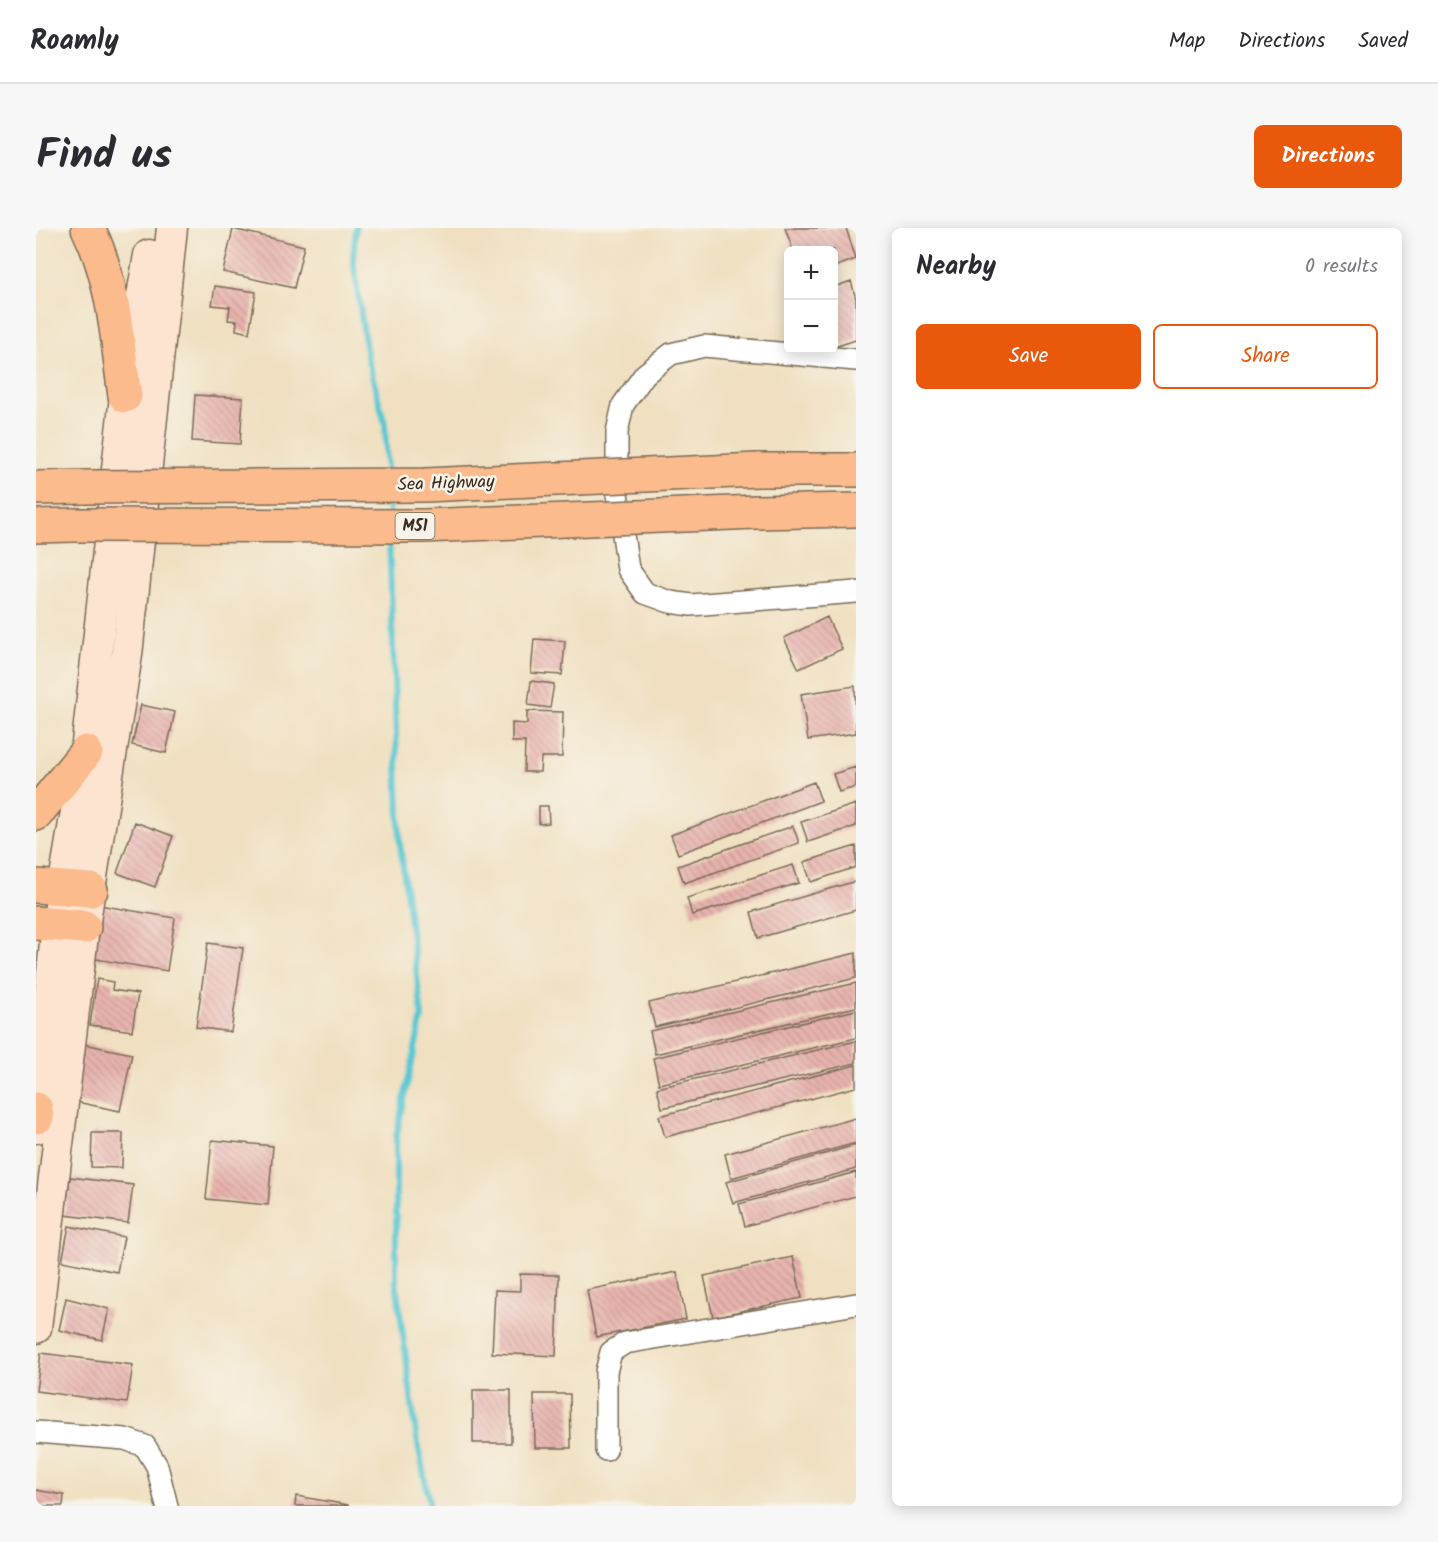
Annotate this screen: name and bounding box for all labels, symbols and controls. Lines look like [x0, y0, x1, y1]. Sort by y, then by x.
text: Roamly [30, 19, 119, 64]
text: Map [1169, 25, 1205, 58]
text: Directions [1238, 25, 1325, 58]
text: Saved [1358, 25, 1408, 58]
text: Find us [36, 123, 172, 190]
button: Directions [1254, 125, 1402, 188]
map controls [784, 246, 838, 354]
button: + [784, 246, 838, 300]
text: Nearby [916, 246, 996, 288]
text: 0 results [1305, 251, 1378, 283]
button: − [784, 300, 838, 354]
button: Save [916, 324, 1141, 389]
button: Share [1153, 324, 1378, 389]
street label: Sea Highway [397, 468, 495, 500]
road number: M51 [396, 513, 434, 539]

